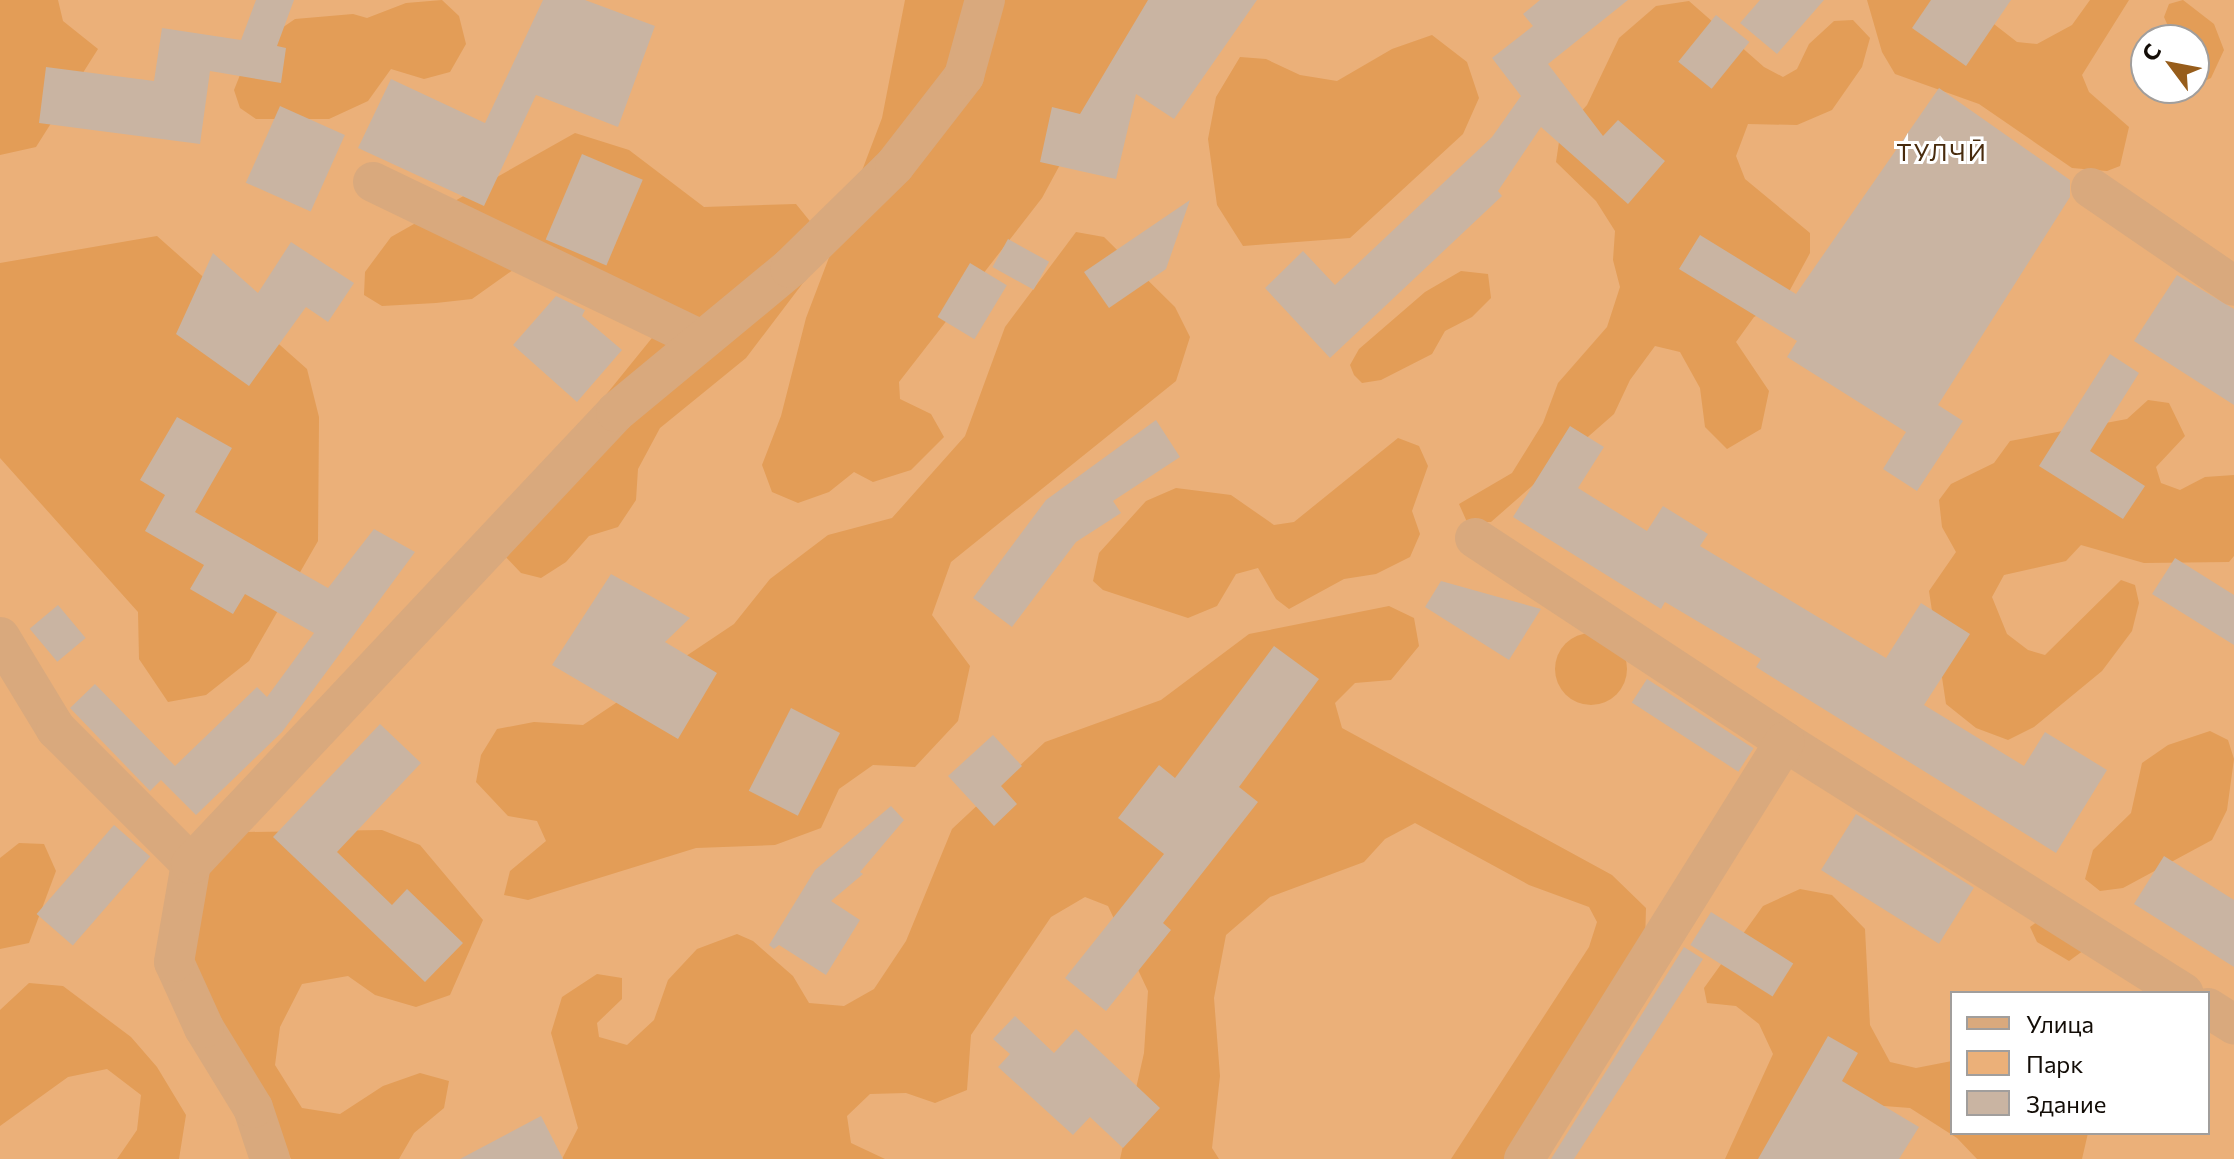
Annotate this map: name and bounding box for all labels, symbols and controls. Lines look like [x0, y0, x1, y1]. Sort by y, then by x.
north arrow [2130, 24, 2210, 104]
text: С [2135, 39, 2166, 66]
district label: ТУЛЧӢ [1896, 138, 1988, 166]
legend [1950, 991, 2210, 1135]
text: Улица [2026, 1009, 2094, 1038]
text: Парк [2026, 1049, 2083, 1078]
text: Здание [2026, 1089, 2106, 1118]

